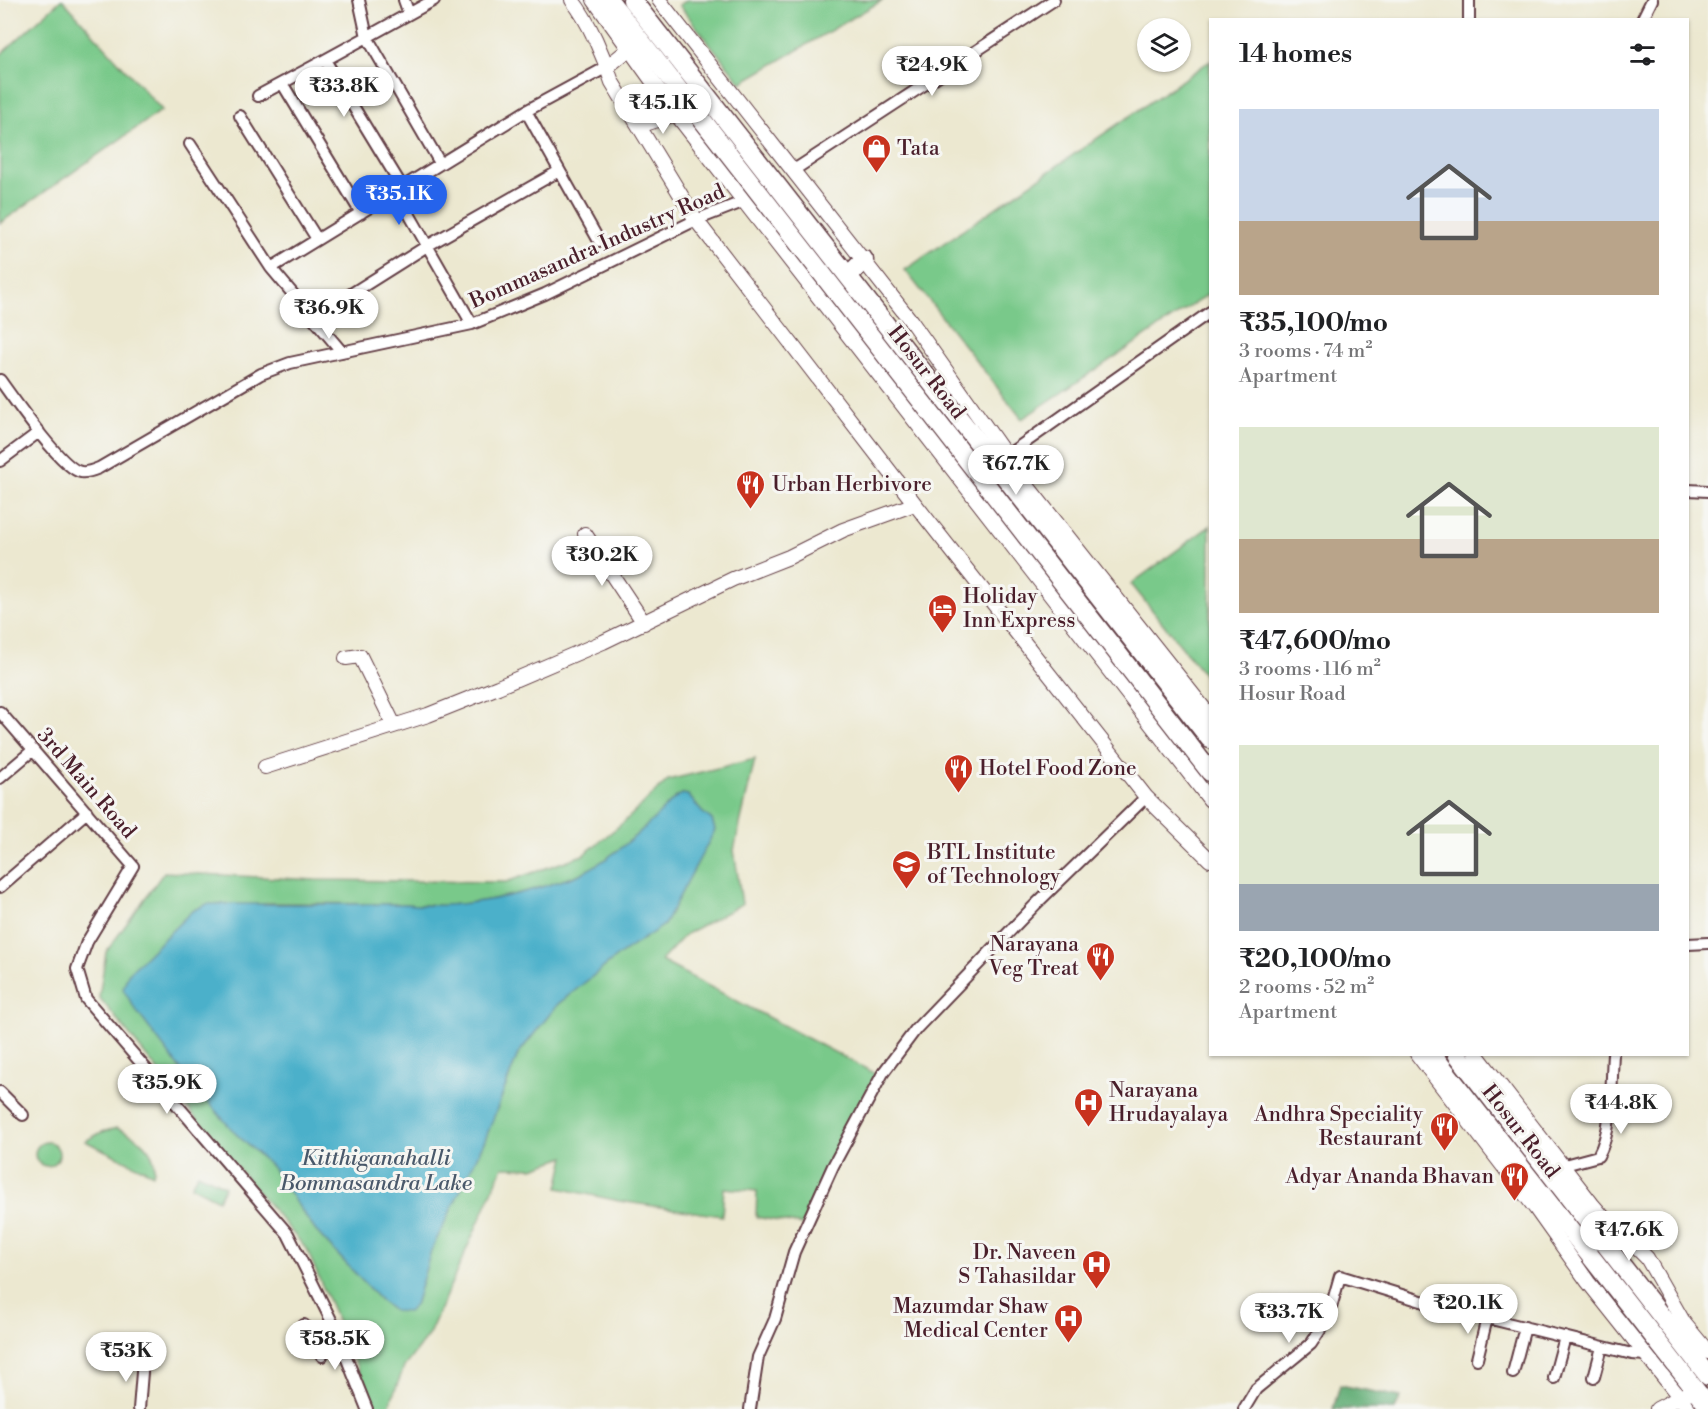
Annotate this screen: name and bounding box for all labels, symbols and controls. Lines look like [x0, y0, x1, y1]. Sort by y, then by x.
map controls [1137, 18, 1191, 72]
button: layers [1137, 18, 1191, 72]
text: 14 homes [1239, 38, 1352, 70]
icon: filters [1626, 38, 1659, 71]
pin: ₹24.9K [883, 46, 981, 97]
text: ₹24.9K [896, 53, 968, 78]
pin: ₹33.8K [295, 67, 393, 118]
text: ₹33.8K [309, 74, 379, 99]
pin: ₹45.1K [614, 84, 712, 135]
text: ₹45.1K [628, 91, 698, 116]
shop icon: Tata [860, 132, 892, 174]
place label: Tata [897, 136, 940, 162]
icon: home [1395, 148, 1503, 256]
pin: ₹35.1K [350, 175, 448, 226]
street label: Bommasandra Industry Road [465, 179, 729, 315]
text: ₹35.1K [365, 182, 433, 207]
pin: ₹36.9K [280, 289, 378, 340]
text: ₹36.9K [293, 296, 365, 321]
text: ₹35,100/mo [1239, 307, 1388, 339]
street label: Hosur Road [882, 321, 971, 425]
text: 3 rooms · 74 m² [1239, 339, 1372, 364]
text: Apartment [1239, 364, 1337, 389]
pin: ₹67.7K [967, 445, 1065, 496]
text: ₹67.7K [982, 452, 1050, 477]
icon: home [1395, 466, 1503, 574]
restaurant icon: Urban Herbivore [735, 468, 767, 510]
place label: Urban Herbivore [772, 472, 932, 498]
pin: ₹30.2K [553, 536, 651, 587]
text: ₹30.2K [566, 543, 638, 568]
place label: Holiday Inn Express [963, 584, 1076, 634]
hotel icon: Holiday Inn Express [926, 592, 958, 634]
text: ₹47,600/mo [1239, 625, 1391, 657]
text: 3 rooms · 116 m² [1239, 657, 1381, 682]
text: Hosur Road [1239, 682, 1346, 707]
street label: 3rd Main Road [31, 723, 142, 844]
restaurant icon: Hotel Food Zone [942, 752, 974, 794]
place label: Hotel Food Zone [979, 756, 1137, 782]
icon: home [1395, 784, 1503, 892]
place label: BTL Institute of Technology [926, 840, 1061, 890]
school or university icon: BTL Institute of Technology [890, 848, 922, 890]
place label: Narayana Veg Treat [988, 932, 1080, 982]
restaurant icon: Narayana Veg Treat [1084, 940, 1116, 982]
text: ₹20,100/mo [1239, 943, 1392, 975]
text: 2 rooms · 52 m² [1239, 975, 1374, 1000]
text: Apartment [1239, 1000, 1337, 1025]
pin: ₹35.9K [118, 1064, 216, 1115]
text: ₹35.9K [132, 1071, 202, 1096]
place label: Narayana Hrudayalaya [1109, 1078, 1228, 1128]
street label: Hosur Road [1476, 1080, 1565, 1184]
pin: ₹44.8K [1572, 1084, 1670, 1135]
hospital icon: Narayana Hrudayalaya [1072, 1086, 1104, 1128]
text: ₹44.8K [1584, 1091, 1658, 1116]
place label: Andhra Speciality Restaurant [1253, 1102, 1424, 1152]
restaurant icon: Andhra Speciality Restaurant [1428, 1110, 1460, 1152]
water label: Kitthiganahalli Bommasandra Lake [279, 1145, 472, 1197]
restaurant icon: Adyar Ananda Bhavan [1499, 1160, 1531, 1202]
place label: Adyar Ananda Bhavan [1284, 1164, 1494, 1190]
pin: ₹47.6K [1580, 1211, 1678, 1262]
text: ₹47.6K [1594, 1218, 1664, 1243]
place label: Dr. Naveen S Tahasildar [958, 1240, 1076, 1290]
hospital icon: Dr. Naveen S Tahasildar [1081, 1248, 1113, 1290]
pin: ₹20.1K [1419, 1284, 1517, 1335]
text: ₹20.1K [1433, 1291, 1503, 1316]
pin: ₹33.7K [1240, 1293, 1338, 1344]
place label: Mazumdar Shaw Medical Center [893, 1294, 1049, 1344]
text: ₹33.7K [1254, 1300, 1324, 1325]
hospital icon: Mazumdar Shaw Medical Center [1053, 1302, 1085, 1344]
pin: ₹58.5K [286, 1320, 384, 1371]
text: ₹58.5K [299, 1327, 371, 1352]
pin: ₹53K [90, 1332, 162, 1383]
text: ₹53K [100, 1339, 152, 1364]

